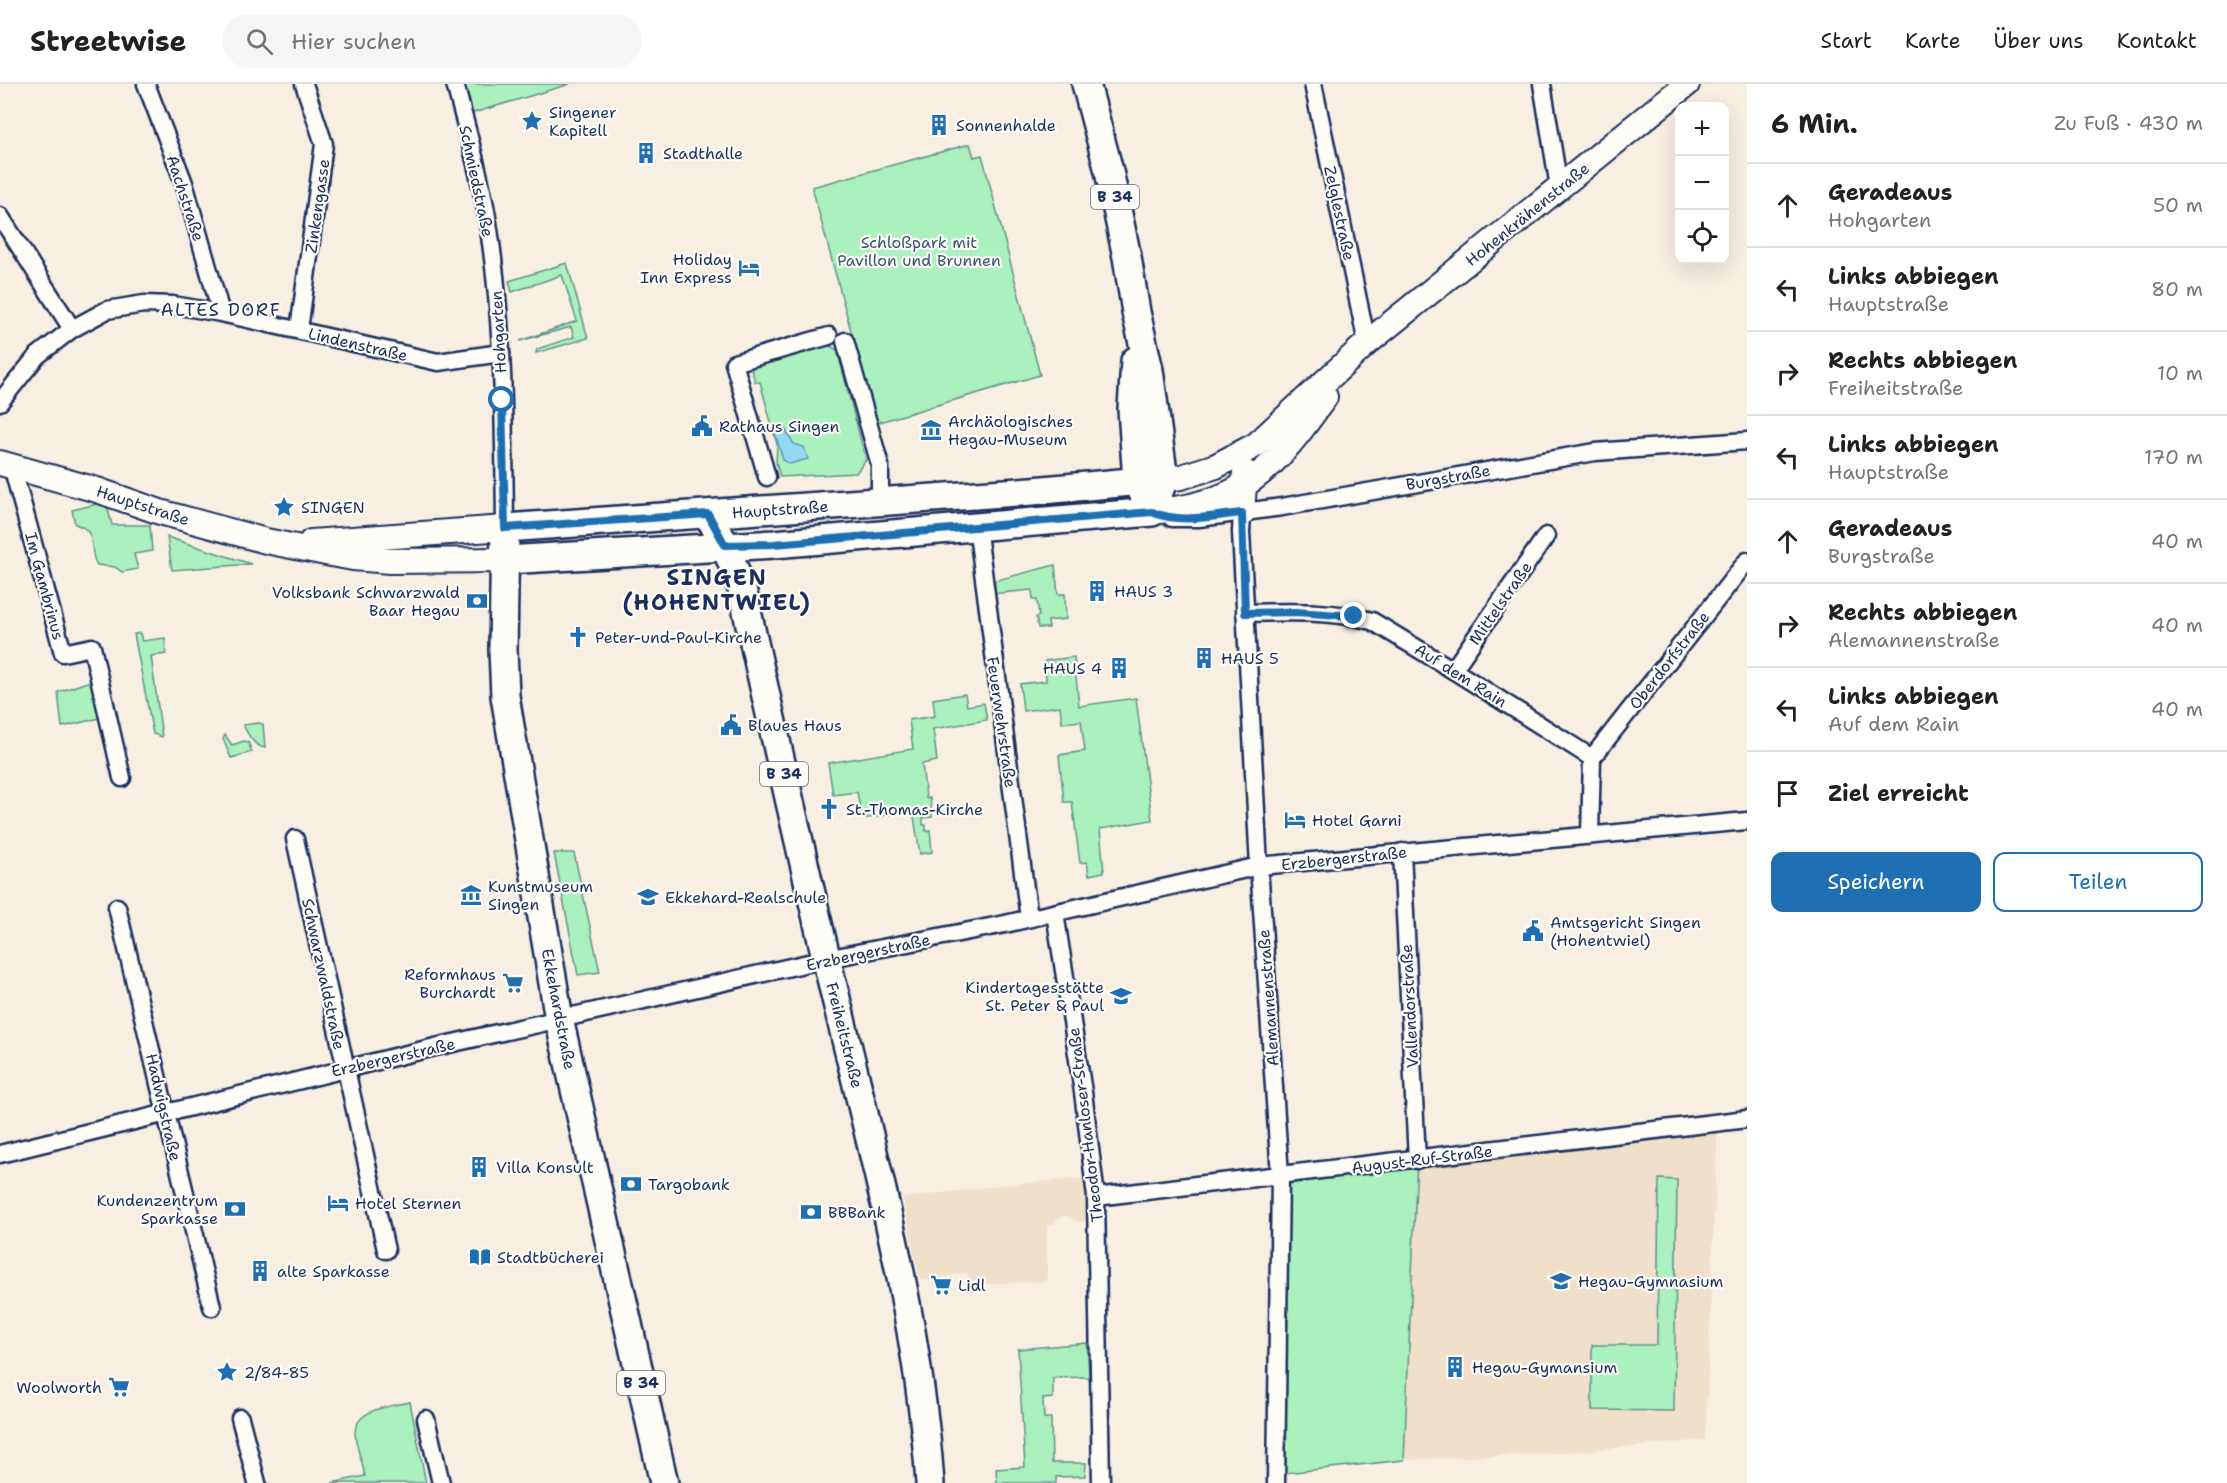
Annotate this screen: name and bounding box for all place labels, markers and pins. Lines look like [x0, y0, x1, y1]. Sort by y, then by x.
place label: Singener Kapitell [549, 102, 617, 141]
place icon: Singener Kapitell [520, 109, 544, 133]
building icon: Sonnenhalde [927, 113, 951, 137]
place label: Sonnenhalde [956, 115, 1056, 136]
building icon: Stadthalle [634, 141, 658, 165]
place label: Stadthalle [663, 143, 743, 164]
place label: Holiday Inn Express [640, 249, 732, 288]
hotel icon: Holiday Inn Express [737, 256, 761, 280]
place label: Archäologisches Hegau-Museum [948, 411, 1073, 450]
public building icon: Rathaus Singen [690, 414, 714, 438]
place label: Rathaus Singen [719, 416, 840, 437]
museum icon: Archäologisches Hegau-Museum [919, 418, 943, 442]
place icon: SINGEN [272, 495, 296, 519]
place label: SINGEN [301, 497, 365, 518]
building icon: HAUS 3 [1085, 579, 1109, 603]
place label: HAUS 3 [1114, 581, 1173, 602]
place label: Volksbank Schwarzwald Baar Hegau [272, 582, 460, 621]
bank icon: Volksbank Schwarzwald Baar Hegau [465, 589, 489, 613]
church icon: Peter-und-Paul-Kirche [566, 625, 590, 649]
place label: Peter-und-Paul-Kirche [595, 627, 762, 648]
building icon: HAUS 5 [1192, 646, 1216, 670]
place label: HAUS 5 [1221, 648, 1279, 669]
building icon: HAUS 4 [1107, 656, 1131, 680]
place label: HAUS 4 [1043, 658, 1102, 679]
public building icon: Blaues Haus [719, 713, 743, 737]
place label: Blaues Haus [748, 715, 842, 736]
church icon: St.-Thomas-Kirche [817, 797, 841, 821]
place label: St.-Thomas-Kirche [846, 799, 983, 820]
hotel icon: Hotel Garni [1283, 808, 1307, 832]
place label: Hotel Garni [1312, 810, 1402, 831]
place label: Kunstmuseum Singen [488, 876, 593, 915]
museum icon: Kunstmuseum Singen [459, 883, 483, 907]
school or university icon: Ekkehard-Realschule [636, 885, 660, 909]
place label: Ekkehard-Realschule [665, 887, 826, 908]
place label: Amtsgericht Singen (Hohentwiel) [1550, 912, 1701, 951]
public building icon: Amtsgericht Singen (Hohentwiel) [1521, 919, 1545, 943]
place label: Reformhaus Burchardt [404, 964, 496, 1003]
supermarket icon: Reformhaus Burchardt [501, 971, 525, 995]
place label: Kindertagesstätte St. Peter & Paul [965, 977, 1104, 1016]
school or university icon: Kindertagesstätte St. Peter & Paul [1109, 984, 1133, 1008]
building icon: Villa Konsult [467, 1155, 491, 1179]
place label: Villa Konsult [496, 1157, 594, 1178]
bank icon: Targobank [619, 1172, 643, 1196]
place label: Targobank [648, 1174, 730, 1195]
place label: Kundenzentrum Sparkasse [97, 1190, 218, 1229]
hotel icon: Hotel Sternen [326, 1191, 350, 1215]
place label: Hotel Sternen [355, 1193, 462, 1214]
bank icon: Kundenzentrum Sparkasse [223, 1197, 247, 1221]
bank icon: BBBank [799, 1200, 823, 1224]
place label: BBBank [828, 1202, 886, 1223]
library icon: Stadtbücherei [468, 1245, 492, 1269]
place label: Stadtbücherei [497, 1247, 604, 1268]
building icon: alte Sparkasse [248, 1259, 272, 1283]
place label: alte Sparkasse [277, 1261, 390, 1282]
school or university icon: Hegau-Gymnasium [1549, 1269, 1573, 1293]
place label: Hegau-Gymnasium [1578, 1271, 1724, 1292]
supermarket icon: Lidl [929, 1273, 953, 1297]
place label: Lidl [958, 1275, 986, 1296]
building icon: Hegau-Gymansium [1443, 1355, 1467, 1379]
place label: Hegau-Gymansium [1472, 1357, 1618, 1378]
place icon: 2/84-85 [215, 1360, 239, 1384]
place label: 2/84-85 [244, 1362, 309, 1383]
supermarket icon: Woolworth [107, 1375, 131, 1399]
place label: Woolworth [16, 1377, 102, 1398]

